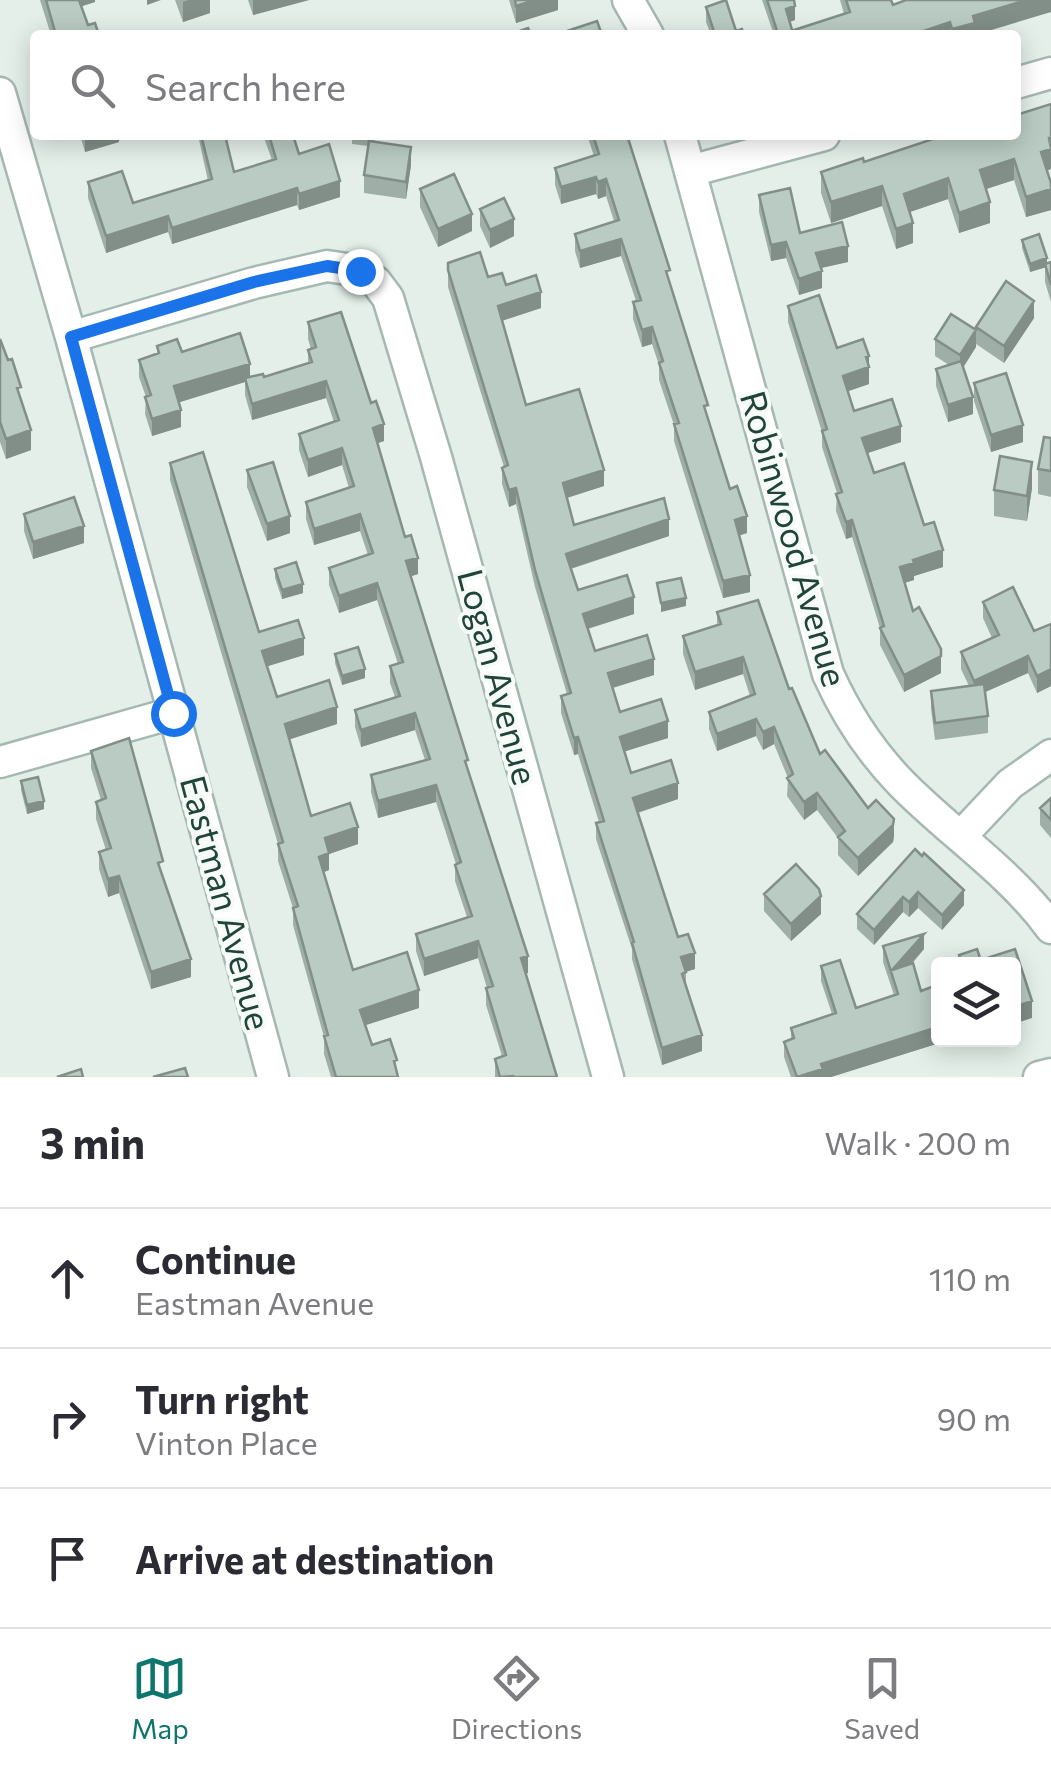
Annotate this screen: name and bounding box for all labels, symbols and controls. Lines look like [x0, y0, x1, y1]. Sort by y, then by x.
search box [30, 30, 1021, 140]
icon: search [65, 58, 120, 113]
text: Search here [145, 62, 346, 109]
route end [338, 249, 384, 295]
street label: Robinwood Avenue [733, 386, 858, 691]
street label: Logan Avenue [450, 564, 549, 789]
route start [151, 691, 197, 737]
street label: Eastman Avenue [173, 770, 282, 1034]
map controls [931, 957, 1021, 1047]
button: layers [931, 957, 1021, 1047]
text: 3 min [40, 1116, 145, 1168]
text: Walk · 200 m [825, 1122, 1011, 1162]
text: Continue [135, 1235, 296, 1282]
icon: ahead [40, 1251, 95, 1306]
text: 110 m [929, 1258, 1011, 1298]
text: Eastman Avenue [135, 1282, 374, 1322]
text: Turn right [135, 1375, 309, 1422]
icon: right [40, 1391, 95, 1446]
text: 90 m [937, 1398, 1011, 1438]
text: Vinton Place [135, 1422, 318, 1462]
icon: arrive [40, 1531, 95, 1586]
text: Arrive at destination [135, 1535, 494, 1582]
tab: Map [131, 1651, 189, 1745]
tab: Directions [451, 1651, 582, 1745]
tab: Saved [844, 1651, 920, 1745]

